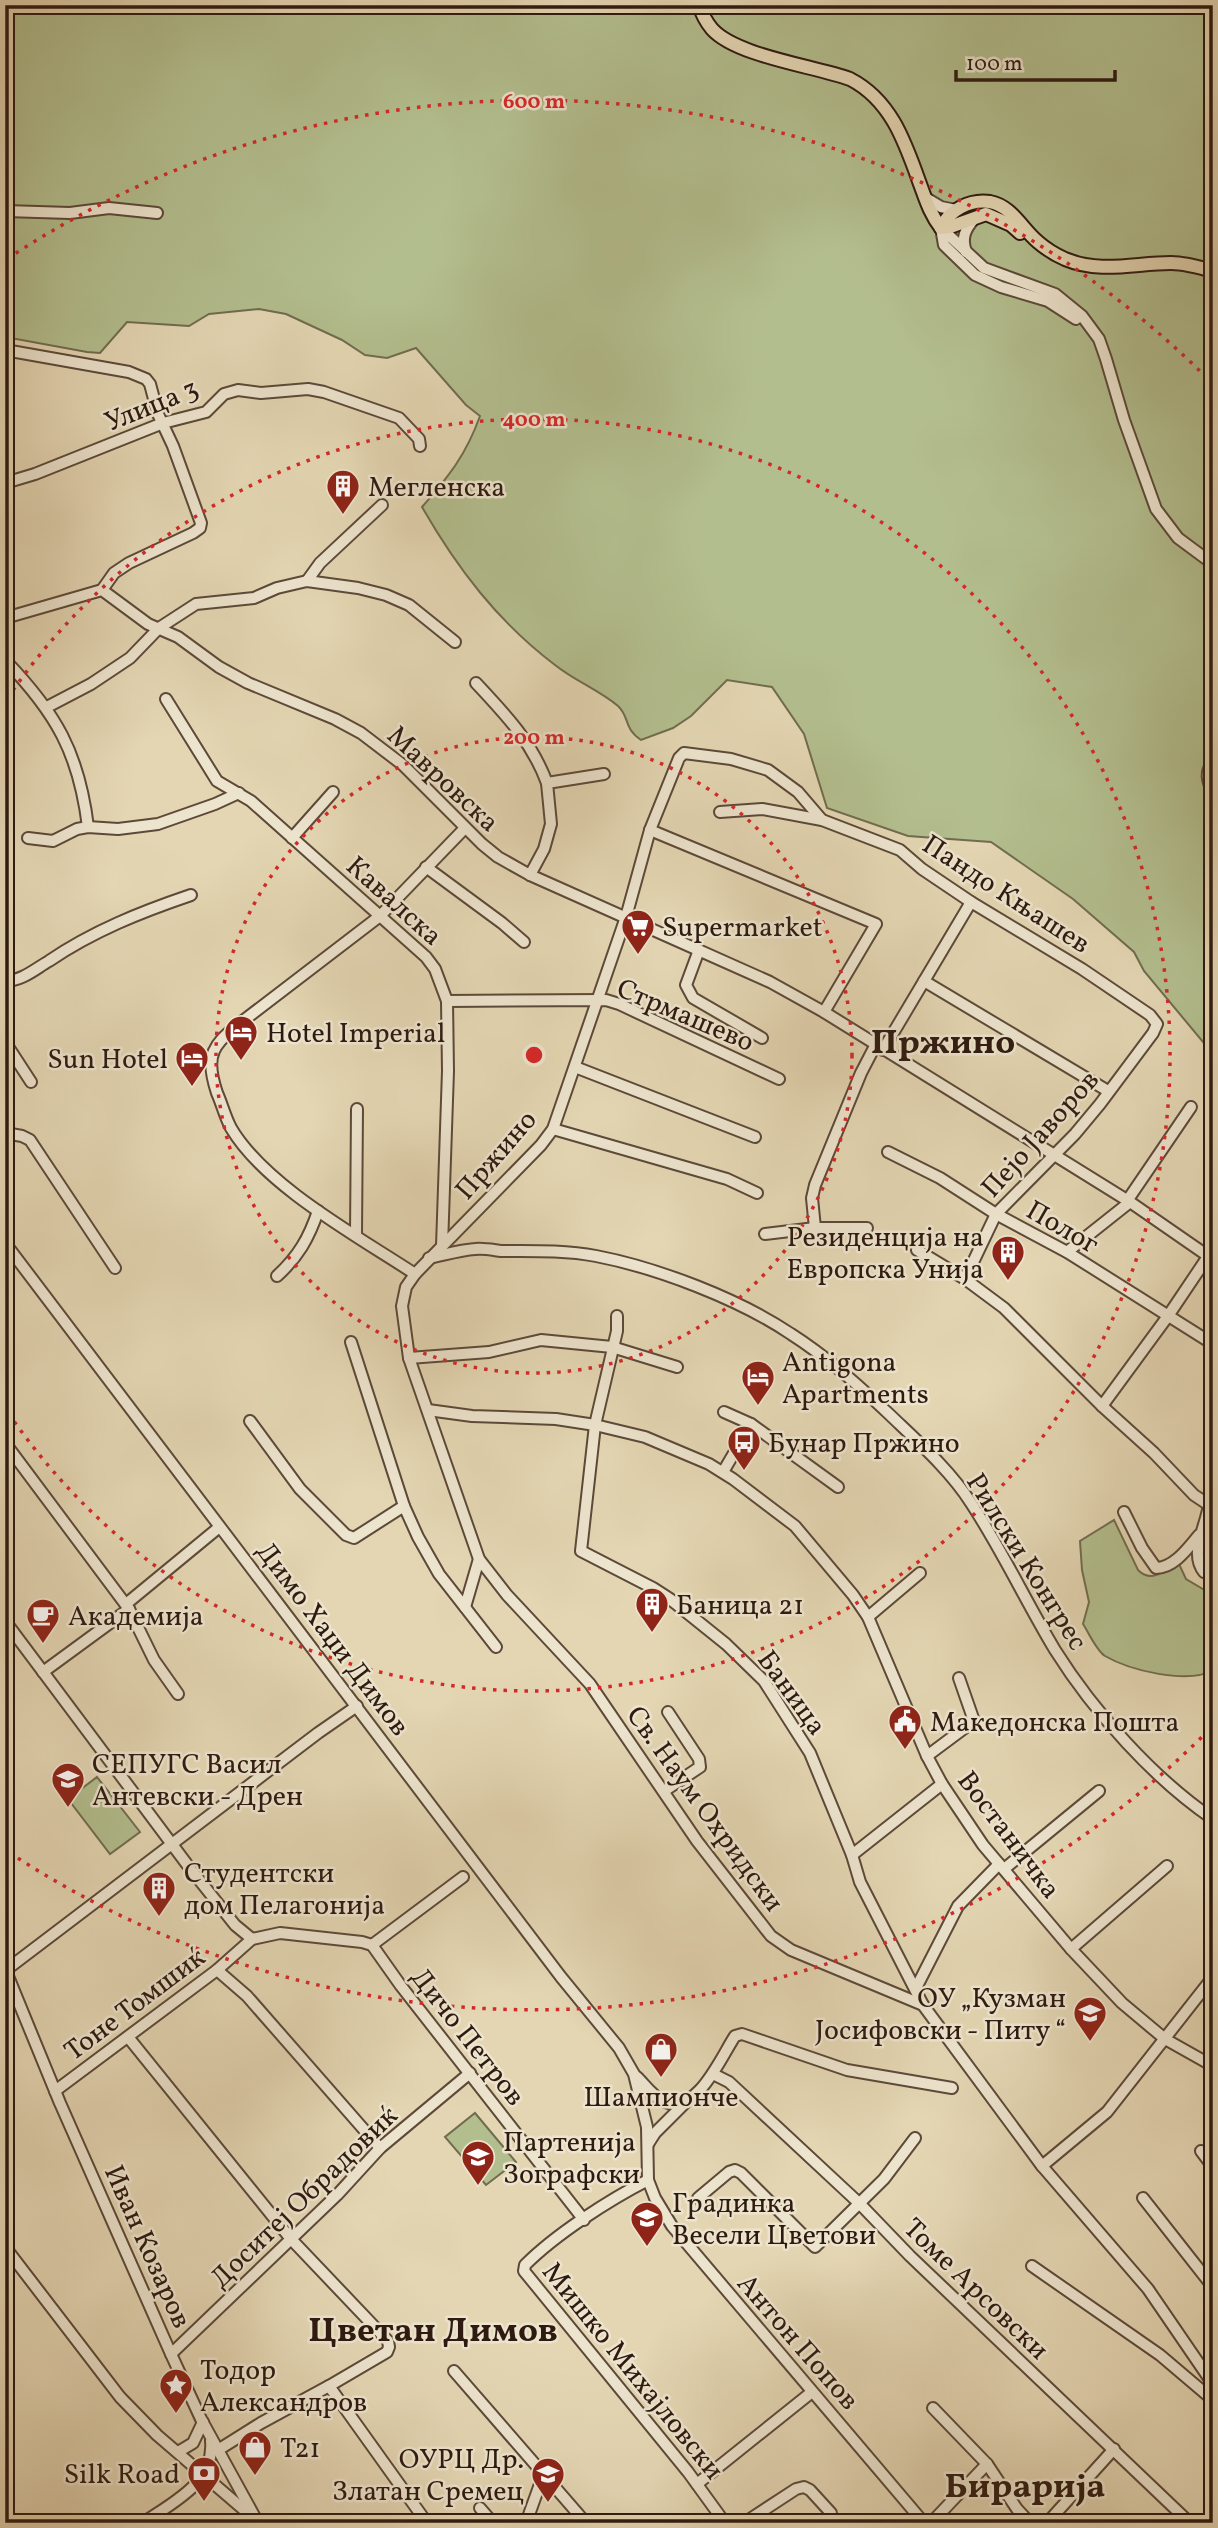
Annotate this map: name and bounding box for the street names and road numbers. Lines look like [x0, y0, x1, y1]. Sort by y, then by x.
street label: Улица 3 [99, 370, 205, 443]
street label: Мавровска [378, 718, 507, 842]
street label: Пандо Књашев [914, 826, 1097, 964]
street label: Кавалска [337, 848, 450, 956]
street label: Стрмашево [610, 970, 760, 1063]
street label: Пејо Јаворов [973, 1062, 1109, 1207]
street label: Пржино [447, 1102, 547, 1209]
street label: Полог [1018, 1192, 1105, 1265]
street label: Рилски Конгрес [956, 1466, 1096, 1659]
street label: Димо Хаџи Димов [246, 1534, 418, 1745]
street label: Баница [747, 1643, 835, 1744]
street label: Св. Наум Охридски [616, 1699, 792, 1920]
street label: Востаничка [947, 1763, 1069, 1908]
street label: Тоне Томшиќ [57, 1939, 214, 2071]
street label: Дичо Петров [401, 1960, 533, 2115]
street label: Доситеј Обрадовиќ [202, 2098, 407, 2298]
street label: Иван Козаров [93, 2159, 200, 2335]
street label: Томе Арсовски [894, 2210, 1057, 2369]
street label: Мишко Михајловски [532, 2254, 732, 2489]
street label: Антон Попов [727, 2266, 867, 2419]

